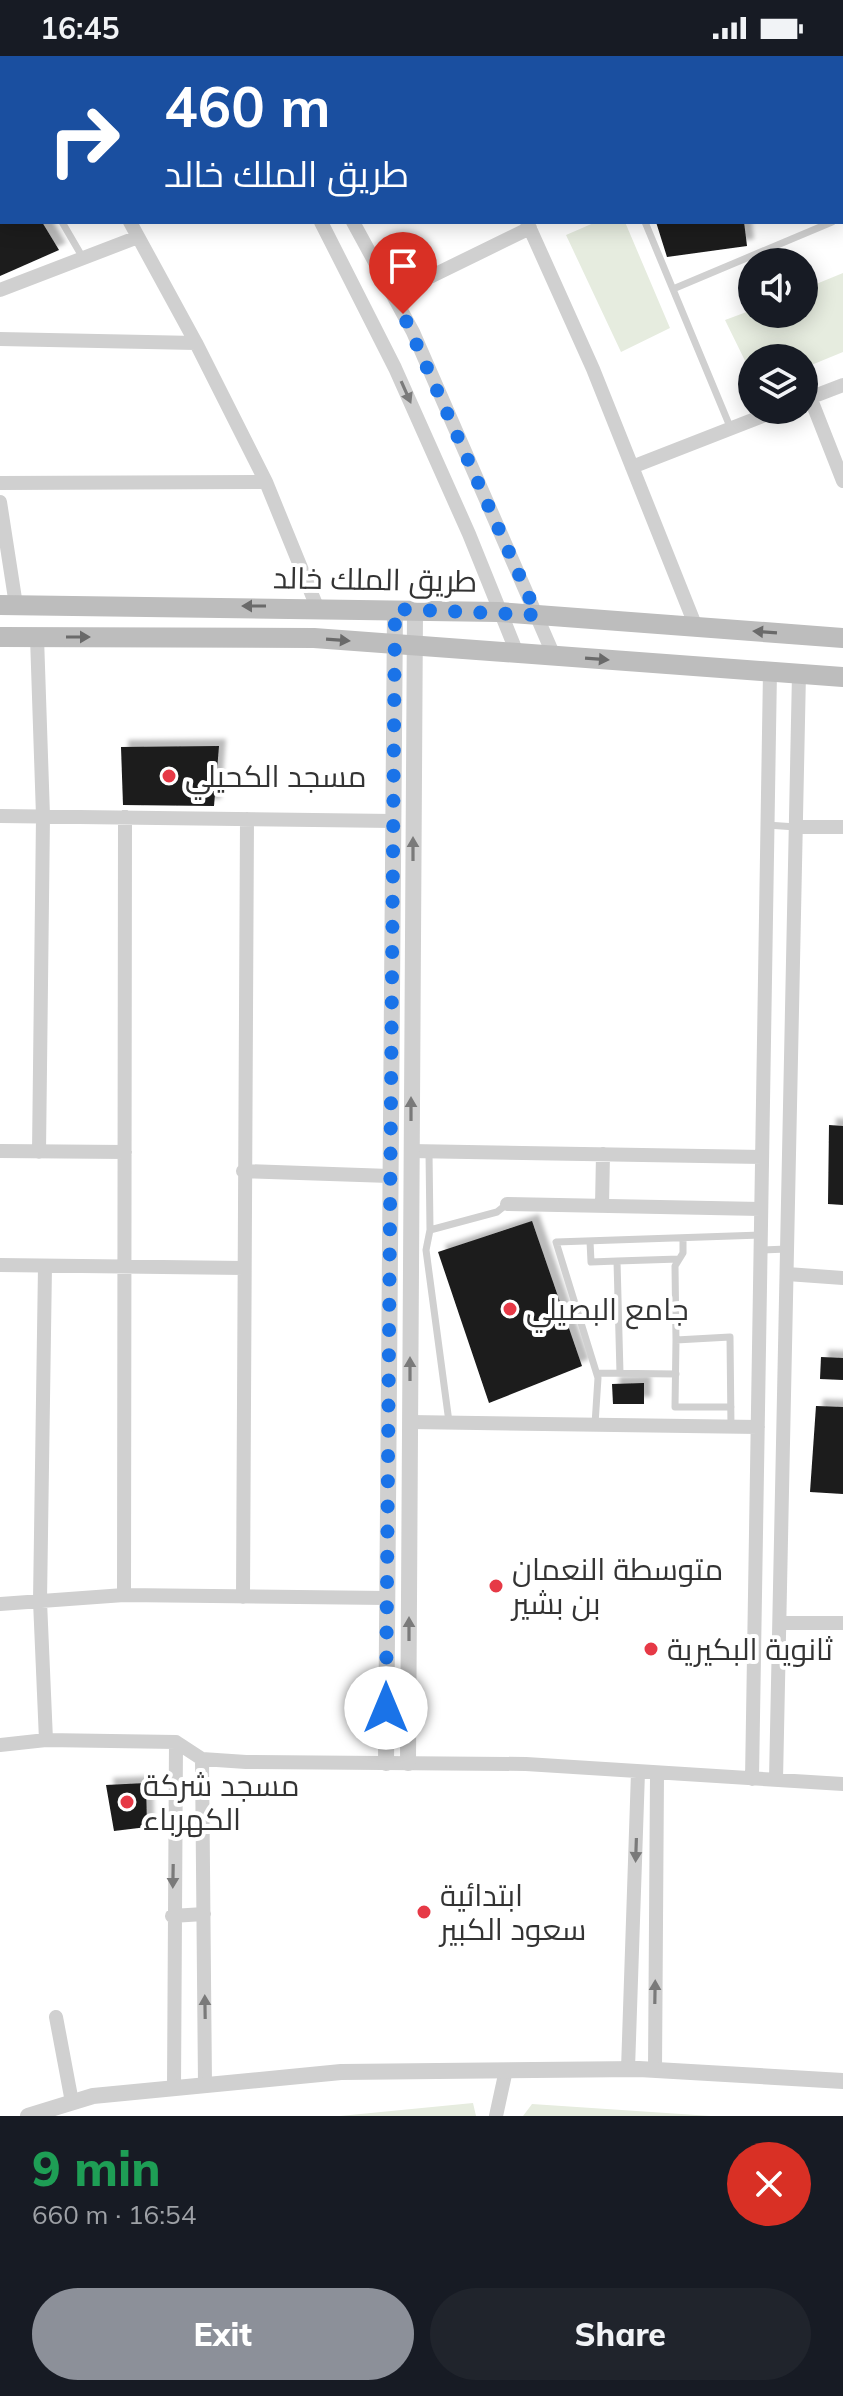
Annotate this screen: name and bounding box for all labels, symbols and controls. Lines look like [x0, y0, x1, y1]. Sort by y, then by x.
text: 16:45 [40, 9, 119, 47]
text: 460 m [164, 71, 331, 141]
icon: right [32, 88, 136, 192]
text: طريق الملك خالد [164, 151, 409, 196]
pin [369, 232, 437, 314]
icon: arrive [381, 244, 425, 288]
map controls [738, 248, 818, 424]
button: sound [738, 248, 818, 328]
button: layers [738, 344, 818, 424]
one-way arrow [399, 380, 413, 404]
street label: طريق الملك خالد [273, 558, 477, 600]
one-way arrow [241, 600, 266, 613]
one-way arrow [752, 625, 777, 638]
one-way arrow [66, 631, 91, 643]
one-way arrow [326, 634, 351, 647]
one-way arrow [585, 653, 610, 666]
place label: مسجد الكحيلي [185, 757, 367, 800]
marker: مسجد الكحيلي [160, 767, 178, 785]
one-way arrow [406, 836, 419, 861]
one-way arrow [405, 1096, 417, 1121]
place label: جامع البصيلي [526, 1290, 689, 1333]
marker: جامع البصيلي [501, 1300, 519, 1318]
one-way arrow [404, 1356, 416, 1381]
place label: متوسطة النعمان بن بشير [510, 1550, 723, 1622]
marker: متوسطة النعمان بن بشير [487, 1577, 505, 1595]
one-way arrow [403, 1616, 415, 1641]
place label: ثانوية البكيرية [667, 1630, 833, 1668]
marker: ثانوية البكيرية [642, 1640, 660, 1658]
position arrow [344, 1666, 428, 1750]
place label: مسجد شركة الكهرباء [143, 1766, 299, 1838]
marker: مسجد شركة الكهرباء [118, 1793, 136, 1811]
one-way arrow [629, 1838, 642, 1863]
one-way arrow [167, 1864, 180, 1889]
place label: ابتدائية سعود الكبير [438, 1876, 586, 1948]
marker: ابتدائية سعود الكبير [415, 1903, 433, 1921]
one-way arrow [649, 1979, 661, 2004]
one-way arrow [199, 1994, 211, 2019]
text: 9 min [32, 2138, 161, 2198]
button: close [727, 2142, 811, 2226]
text: 660 m · 16:54 [32, 2198, 196, 2231]
button: Exit [32, 2288, 414, 2380]
button: Share [430, 2288, 811, 2380]

